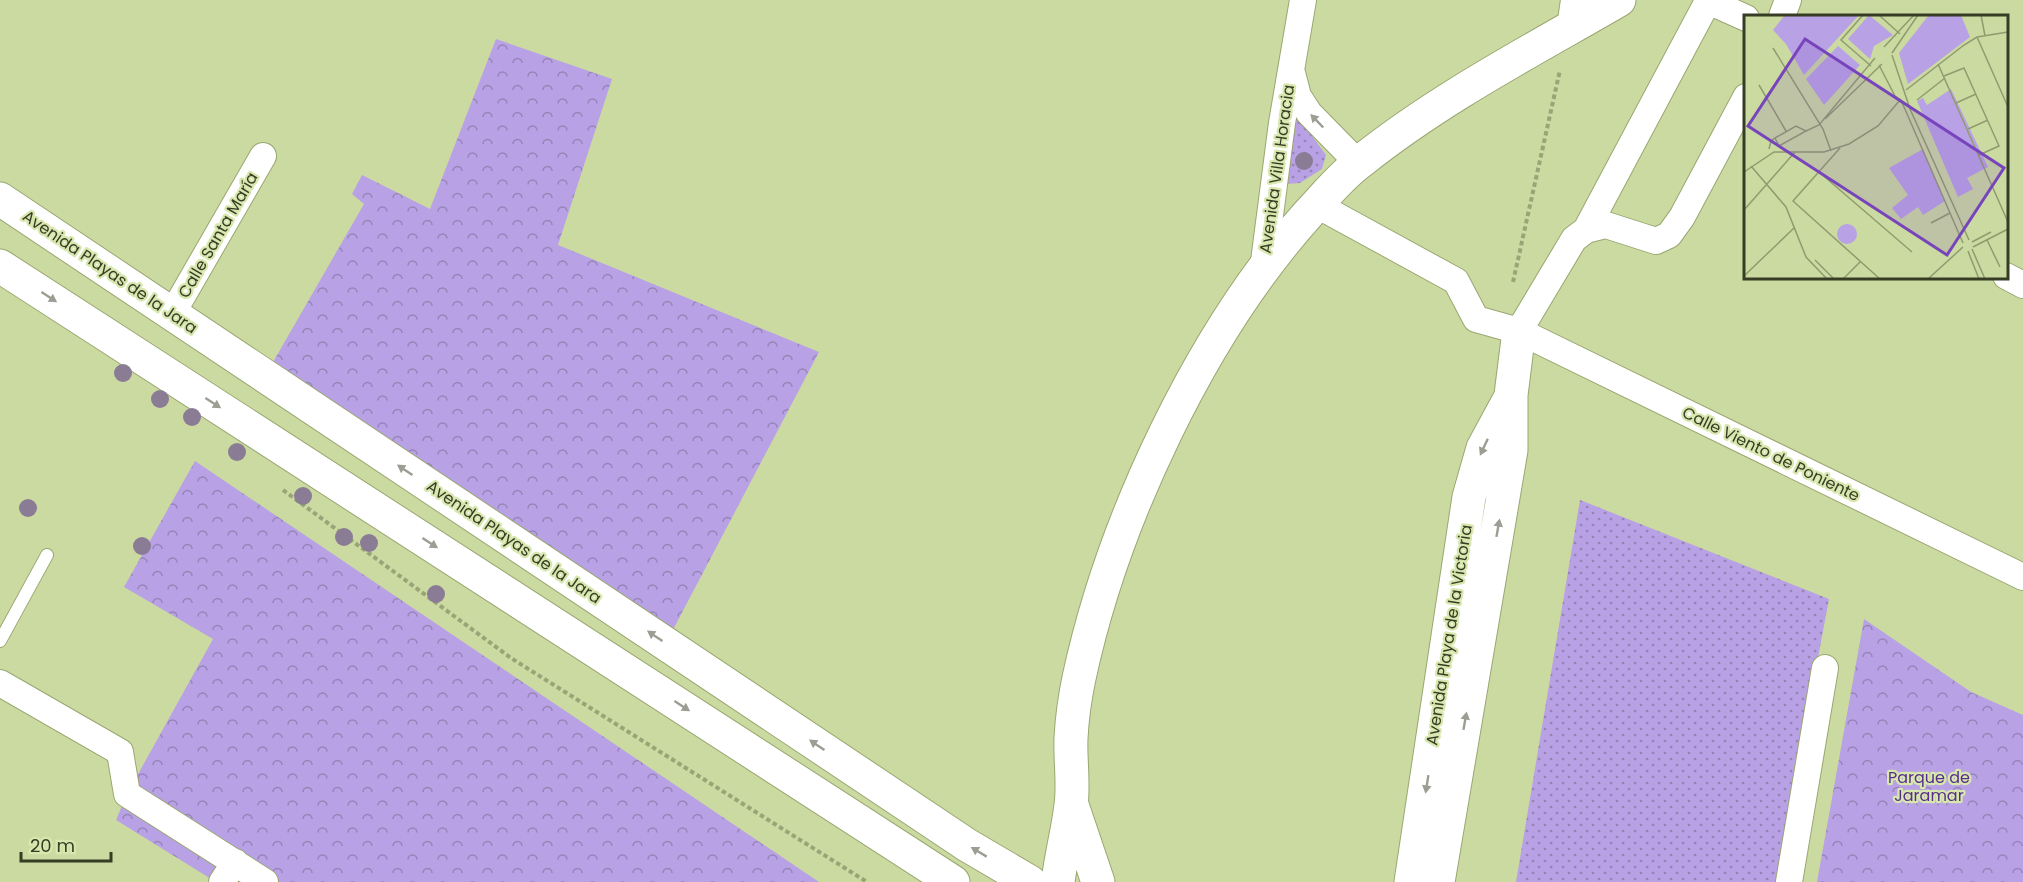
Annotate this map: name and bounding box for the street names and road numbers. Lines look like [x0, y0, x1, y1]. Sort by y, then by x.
street label: Avenida Villa Horacia [1254, 83, 1300, 255]
street label: Calle Santa María [173, 168, 263, 302]
street label: Avenida Playas de la Jara [18, 205, 202, 339]
street label: Calle Viento de Poniente [1678, 401, 1864, 507]
street label: Avenida Playas de la Jara [422, 475, 606, 609]
street label: Avenida Playa de la Victoria [1420, 523, 1478, 747]

